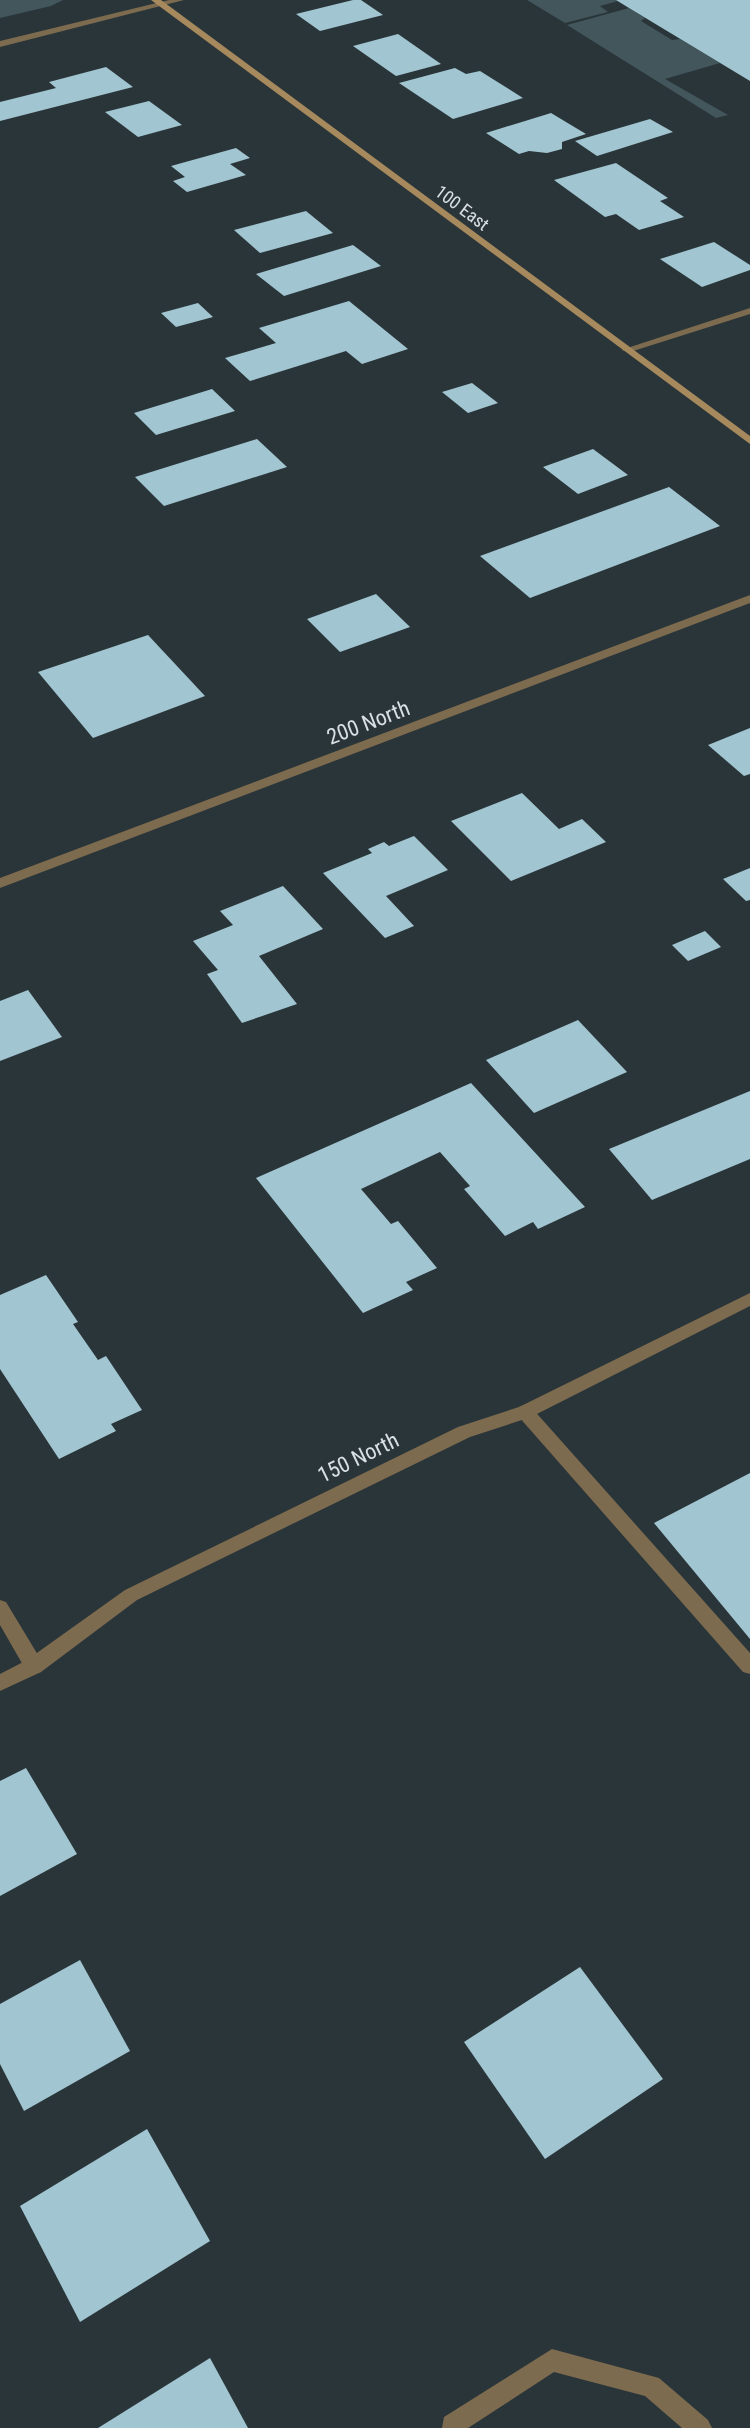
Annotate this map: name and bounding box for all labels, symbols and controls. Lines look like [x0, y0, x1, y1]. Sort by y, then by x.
street label: 100 East [431, 181, 493, 235]
street label: 200 North [323, 695, 413, 750]
street label: 150 North [314, 1427, 403, 1488]

